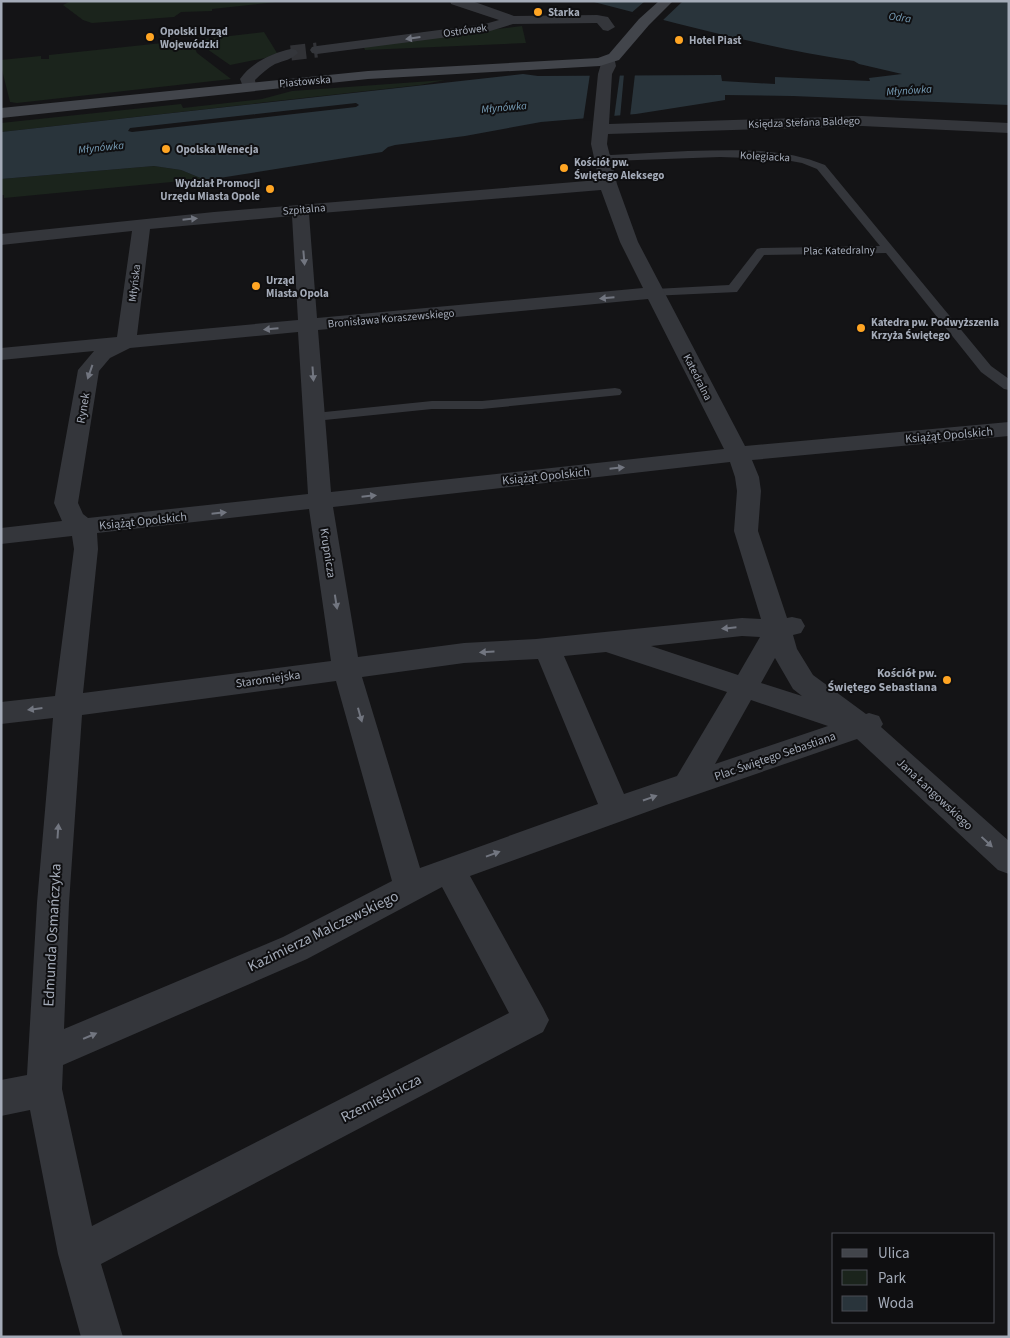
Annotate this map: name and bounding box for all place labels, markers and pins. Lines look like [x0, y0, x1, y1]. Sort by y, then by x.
place label: Starka [548, 5, 580, 20]
marker: Starka [532, 6, 544, 18]
place label: Opolski Urząd Wojewódzki [160, 24, 228, 52]
marker: Opolski Urząd Wojewódzki [144, 31, 156, 43]
place label: Hotel Piast [689, 33, 742, 48]
marker: Hotel Piast [673, 34, 685, 46]
place label: Opolska Wenecja [176, 142, 259, 157]
marker: Opolska Wenecja [160, 143, 172, 155]
place label: Kościół pw. Świętego Aleksego [574, 155, 664, 183]
marker: Kościół pw. Świętego Aleksego [558, 162, 570, 174]
place label: Wydział Promocji Urzędu Miasta Opole [160, 176, 260, 204]
marker: Wydział Promocji Urzędu Miasta Opole [264, 183, 276, 195]
place label: Urząd Miasta Opola [266, 273, 329, 301]
marker: Urząd Miasta Opola [250, 280, 262, 292]
place label: Katedra pw. Podwyższenia Krzyża Świętego [871, 315, 999, 343]
marker: Katedra pw. Podwyższenia Krzyża Świętego [855, 322, 867, 334]
place label: Kościół pw. Świętego Sebastiana [827, 665, 937, 696]
marker: Kościół pw. Świętego Sebastiana [941, 674, 953, 686]

